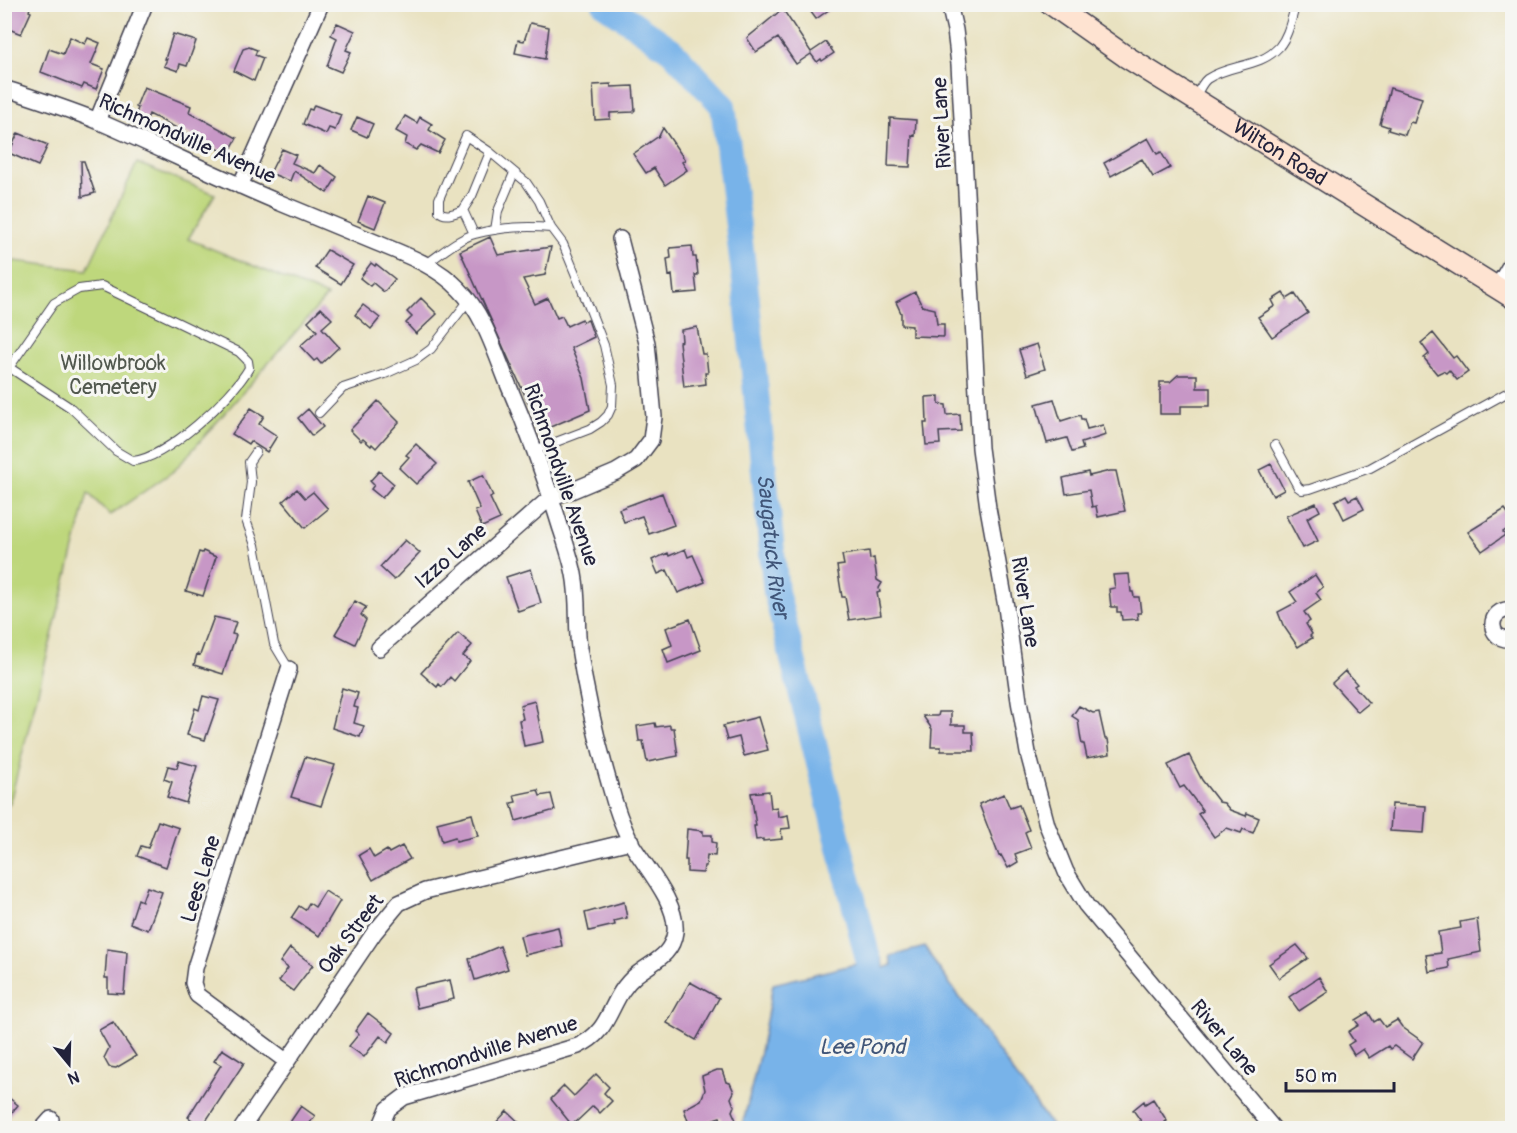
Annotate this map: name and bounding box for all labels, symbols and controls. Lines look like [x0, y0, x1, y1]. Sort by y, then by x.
street label: River Lane [926, 76, 958, 169]
street label: Richmondville Avenue [94, 88, 280, 190]
street label: Wilton Road [1228, 113, 1332, 192]
park label: Willowbrook Cemetery [60, 350, 166, 401]
street label: Richmondville Avenue [517, 380, 605, 570]
water label: Saugatuck River [750, 473, 797, 625]
street label: Izzo Lane [409, 517, 493, 595]
street label: River Lane [1005, 555, 1046, 650]
street label: Lees Lane [175, 832, 227, 926]
street label: Oak Street [312, 888, 390, 979]
street label: River Lane [1184, 994, 1264, 1082]
street label: Richmondville Avenue [391, 1009, 582, 1094]
water label: Lee Pond [819, 1033, 908, 1061]
north arrow [39, 1034, 99, 1094]
scale bar [1286, 1055, 1394, 1093]
text: 50 m [1295, 1065, 1337, 1088]
text: N [65, 1066, 82, 1089]

